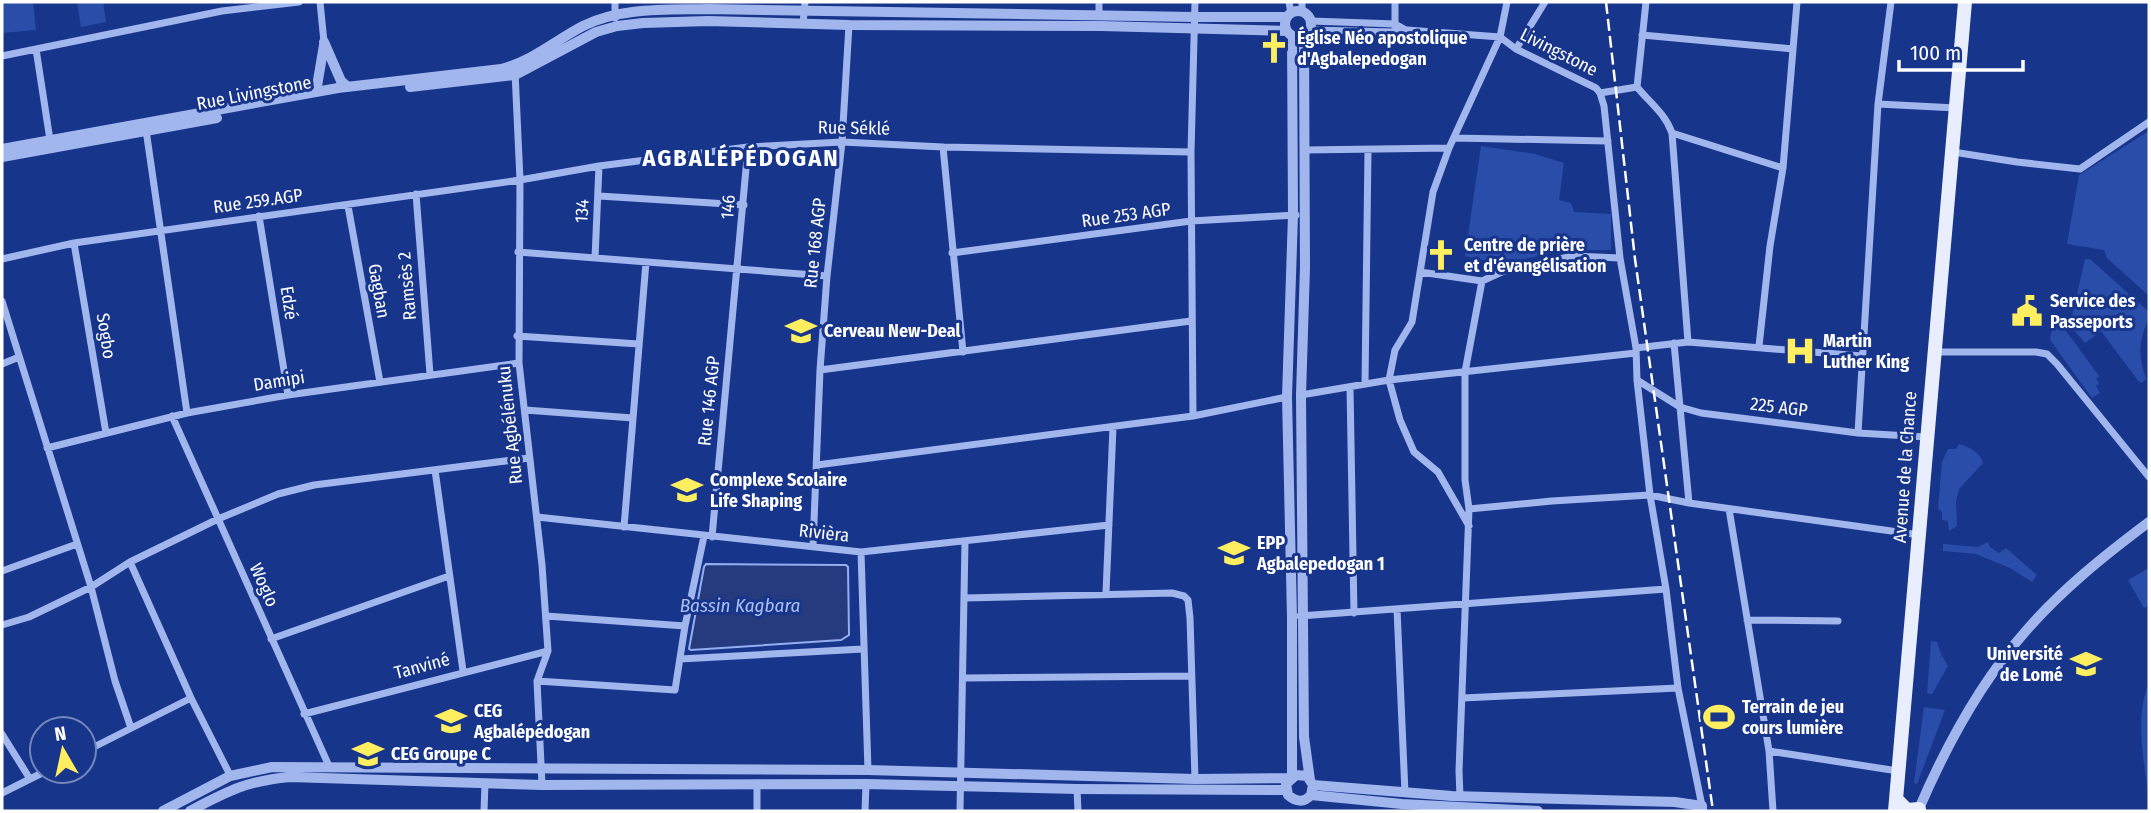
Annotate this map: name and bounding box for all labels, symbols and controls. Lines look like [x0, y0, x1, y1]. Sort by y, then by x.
street label: Livingstone [1517, 23, 1602, 81]
place label: Église Néo apostolique d'Agbalepedogan [1297, 26, 1467, 70]
scale bar [1899, 28, 2023, 72]
church icon: Église Néo apostolique d'Agbalepedogan [1257, 31, 1291, 65]
text: 100 m [1910, 40, 1961, 66]
street label: Rue Livingstone [195, 71, 313, 115]
street label: Rue Séklé [818, 116, 890, 140]
district label: AGBALÉPÉDOGAN [641, 143, 840, 172]
street label: Rue 259.AGP [212, 184, 304, 218]
street label: 146 [716, 194, 740, 220]
street label: Rue 168 AGP [799, 197, 831, 289]
street label: 134 [570, 198, 594, 223]
street label: Rue 253 AGP [1080, 198, 1172, 232]
place label: Centre de prière et d'évangélisation [1464, 234, 1606, 277]
church icon: Centre de prière et d'évangélisation [1424, 238, 1458, 272]
street label: Ramsès 2 [393, 251, 421, 321]
street label: Gagban [363, 262, 395, 320]
street label: Edzé [276, 285, 303, 321]
place label: Service des Passeports [2050, 290, 2135, 333]
public building icon: Service des Passeports [2010, 294, 2044, 328]
street label: Sogbo [92, 312, 120, 360]
school or university icon: Cerveau New-Deal [784, 314, 818, 348]
place label: Cerveau New-Deal [824, 320, 961, 342]
place label: Martin Luther King [1823, 330, 1909, 373]
hospital icon: Martin Luther King [1783, 334, 1817, 368]
street label: Rue 146 AGP [693, 355, 725, 447]
street label: Rue Agbélénuku [493, 365, 527, 485]
street label: Damipi [252, 366, 306, 396]
street label: Avenue de la Chance [1889, 390, 1921, 543]
street label: 225 AGP [1749, 393, 1809, 421]
place label: Complexe Scolaire Life Shaping [710, 469, 847, 512]
school or university icon: Complexe Scolaire Life Shaping [670, 473, 704, 507]
street label: Rivièra [798, 519, 850, 547]
place label: EPP Agbalepedogan 1 [1256, 532, 1385, 575]
school or university icon: EPP Agbalepedogan 1 [1217, 536, 1251, 570]
street label: Woglo [245, 560, 283, 610]
water label: Bassin Kagbara [680, 594, 800, 617]
place label: Université de Lomé [1987, 643, 2063, 686]
school or university icon: Université de Lomé [2069, 647, 2103, 681]
street label: Tanviné [392, 648, 452, 684]
place label: Terrain de jeu cours lumière [1742, 696, 1844, 739]
place label: CEG Agbalépédogan [473, 700, 590, 743]
sports icon: Terrain de jeu cours lumière [1702, 700, 1736, 734]
school or university icon: CEG Agbalépédogan [434, 704, 468, 738]
north arrow [28, 715, 98, 785]
text: N [53, 721, 68, 746]
school or university icon: CEG Groupe C [351, 737, 385, 771]
place label: CEG Groupe C [391, 743, 491, 765]

